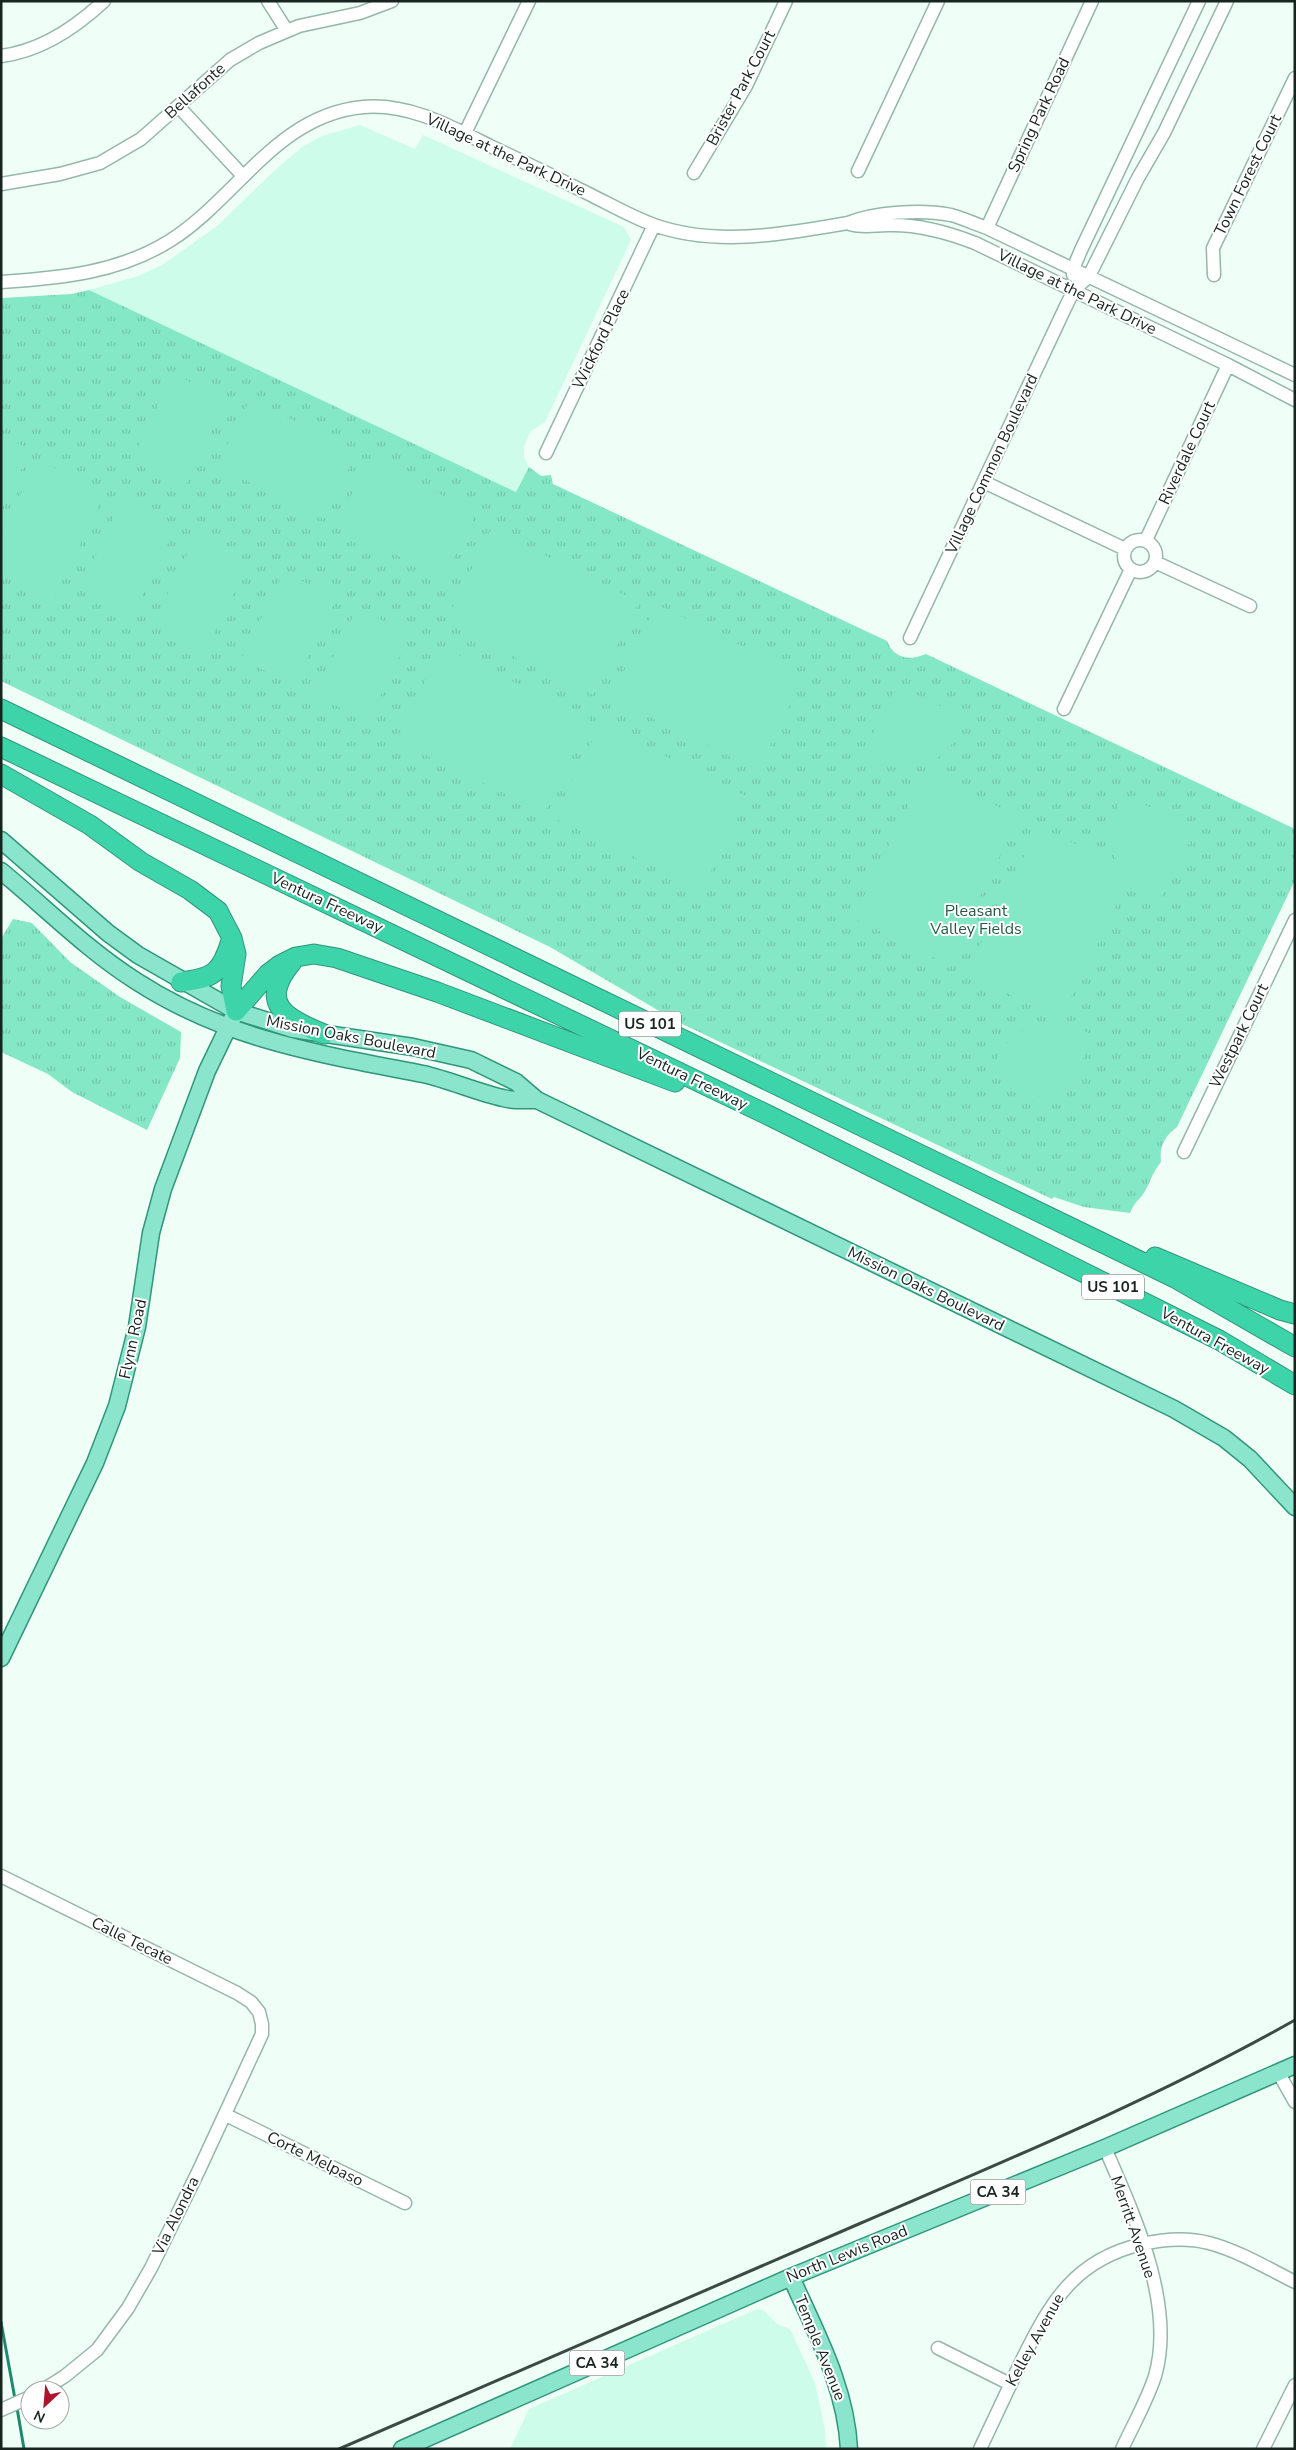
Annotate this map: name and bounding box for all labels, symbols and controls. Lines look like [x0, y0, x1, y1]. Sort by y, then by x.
street label: Brister Park Court [701, 26, 781, 150]
street label: Spring Park Road [1003, 54, 1075, 176]
street label: Bellafonte [160, 58, 230, 124]
street label: Village at the Park Drive [422, 108, 590, 202]
street label: Town Forest Court [1209, 110, 1287, 239]
street label: Village at the Park Drive [993, 243, 1160, 340]
street label: Wickford Place [567, 285, 635, 393]
street label: Village Common Boulevard [940, 370, 1044, 559]
street label: Riverdale Court [1153, 397, 1221, 508]
street label: Ventura Freeway [266, 867, 387, 939]
park label: Pleasant Valley Fields [929, 900, 1022, 940]
street label: Westpark Court [1204, 980, 1274, 1092]
street label: Mission Oaks Boulevard [264, 1010, 438, 1064]
road number: US 101 [619, 1012, 681, 1036]
street label: Ventura Freeway [632, 1042, 752, 1116]
street label: Mission Oaks Boulevard [844, 1241, 1008, 1337]
road number: US 101 [1082, 1274, 1144, 1300]
street label: Flynn Road [114, 1297, 152, 1381]
street label: Ventura Freeway [1156, 1301, 1274, 1380]
street label: Calle Tecate [88, 1912, 176, 1970]
street label: Corte Melpaso [263, 2126, 367, 2192]
street label: Via Alondra [147, 2173, 205, 2260]
street label: Merritt Avenue [1105, 2173, 1161, 2281]
road number: CA 34 [970, 2180, 1026, 2204]
street label: North Lewis Road [783, 2220, 911, 2288]
street label: Kelley Avenue [1000, 2290, 1070, 2390]
street label: Temple Avenue [789, 2292, 851, 2404]
road number: CA 34 [570, 2350, 624, 2376]
north arrow [20, 2380, 70, 2430]
text: N [31, 2405, 48, 2427]

